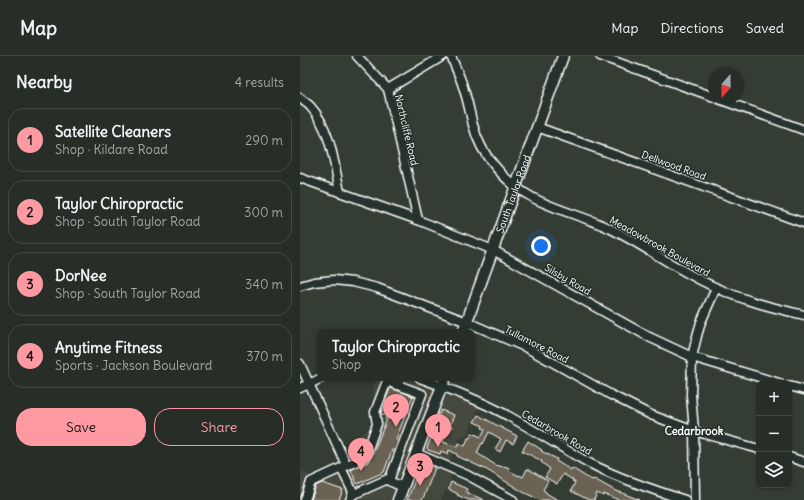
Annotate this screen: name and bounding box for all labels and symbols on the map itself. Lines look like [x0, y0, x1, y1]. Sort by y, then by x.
north arrow [708, 68, 744, 104]
street label: Northcliffe Road [392, 93, 421, 167]
street label: Dellwood Road [640, 148, 708, 183]
street label: South Taylor Road [493, 153, 534, 235]
street label: Meadowbrook Boulevard [607, 213, 712, 279]
your location [531, 236, 551, 256]
street label: Silsby Road [542, 261, 593, 298]
street label: Tullamore Road [503, 323, 571, 366]
pin: 2 [383, 394, 409, 427]
street label: Cedarbrook Road [519, 407, 594, 458]
pin: 1 [425, 414, 451, 447]
district label: Cedarbrook [665, 424, 724, 438]
pin: 4 [348, 438, 374, 471]
pin: 3 [407, 453, 433, 486]

